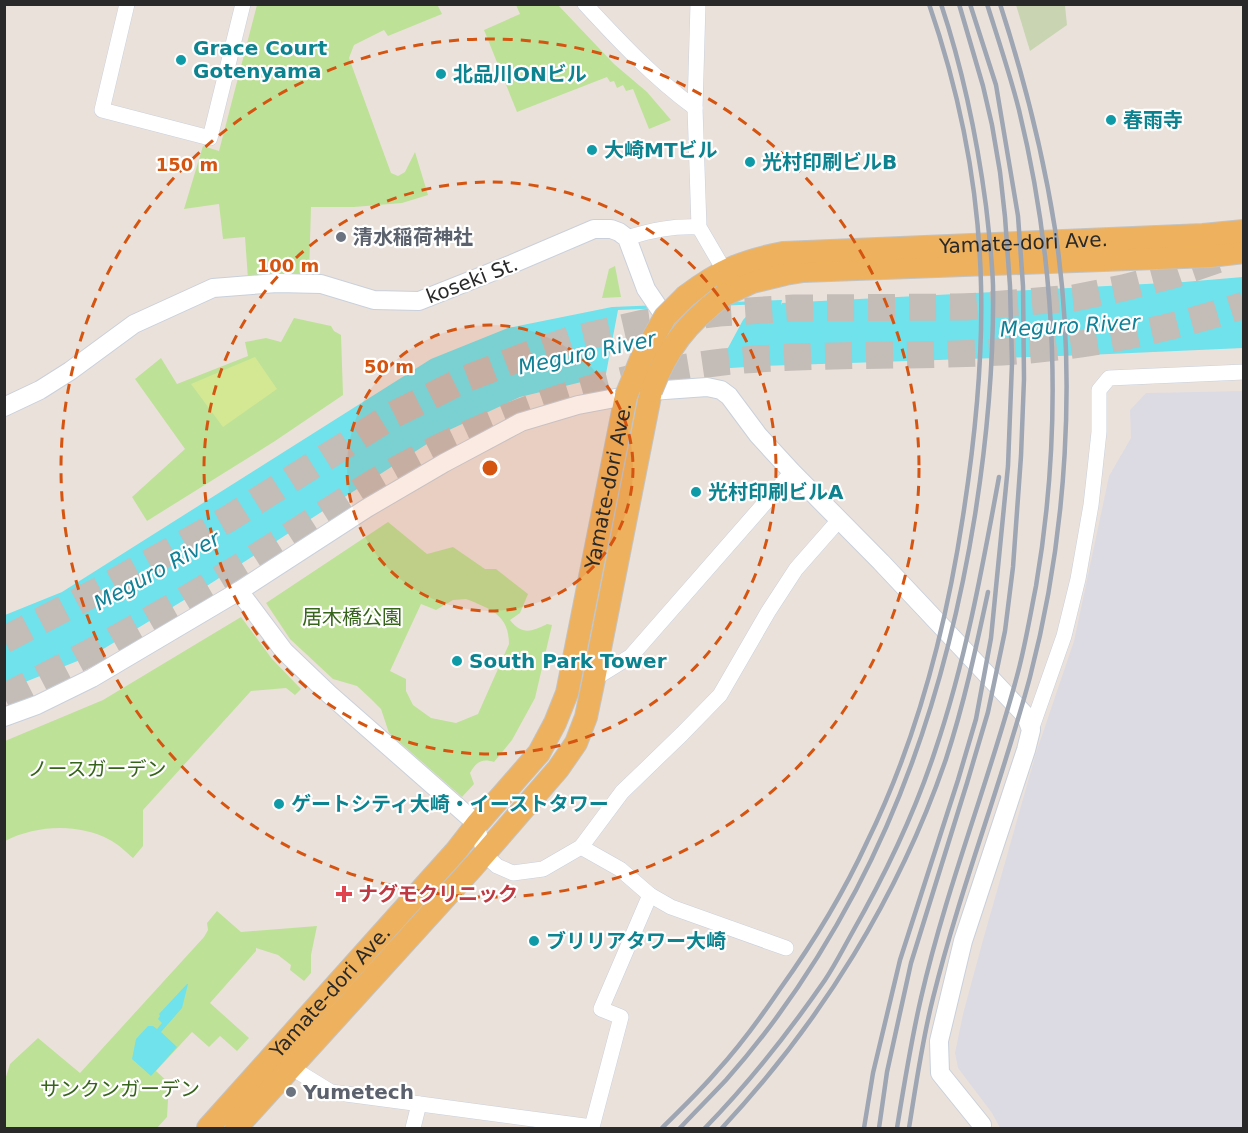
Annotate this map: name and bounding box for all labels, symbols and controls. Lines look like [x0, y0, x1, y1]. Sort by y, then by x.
place label: Grace Court Gotenyama [193, 36, 328, 83]
marker: Grace Court Gotenyama [174, 53, 188, 67]
place label: 北品川ONビル [453, 62, 587, 86]
marker: 北品川ONビル [434, 67, 448, 81]
place label: 春雨寺 [1123, 108, 1183, 132]
marker: 春雨寺 [1104, 113, 1118, 127]
place label: 大崎MTビル [604, 138, 718, 162]
marker: 大崎MTビル [585, 143, 599, 157]
place label: 光村印刷ビルB [762, 150, 897, 174]
text: 150 m [156, 154, 218, 175]
marker: 光村印刷ビルB [743, 155, 757, 169]
place label: 清水稲荷神社 [353, 225, 473, 249]
street label: Yamate-dori Ave. [938, 227, 1108, 258]
marker: 清水稲荷神社 [334, 230, 348, 244]
street label: koseki St. [423, 252, 521, 308]
text: 100 m [257, 255, 319, 276]
water label: Meguro River [999, 310, 1142, 342]
water label: Meguro River [516, 326, 659, 379]
text: 50 m [364, 356, 414, 377]
street label: Yamate-dori Ave. [580, 400, 636, 572]
centre of rings [480, 458, 500, 478]
place label: 光村印刷ビルA [708, 480, 844, 504]
marker: 光村印刷ビルA [689, 485, 703, 499]
water label: Meguro River [90, 526, 225, 615]
park label: 居木橋公園 [302, 605, 402, 629]
place label: South Park Tower [469, 649, 667, 673]
marker: South Park Tower [450, 654, 464, 668]
park label: ノースガーデン [28, 757, 167, 781]
place label: ゲートシティ大崎・イーストタワー [291, 792, 609, 816]
marker: ゲートシティ大崎・イーストタワー [272, 797, 286, 811]
place label: ナグモクリニック [358, 882, 518, 906]
marker: ナグモクリニック [335, 885, 353, 903]
street label: Yamate-dori Ave. [264, 921, 395, 1063]
place label: ブリリアタワー大崎 [546, 929, 726, 953]
marker: ブリリアタワー大崎 [527, 934, 541, 948]
park label: サンクンガーデン [40, 1077, 200, 1101]
place label: Yumetech [302, 1080, 414, 1104]
marker: Yumetech [284, 1085, 298, 1099]

